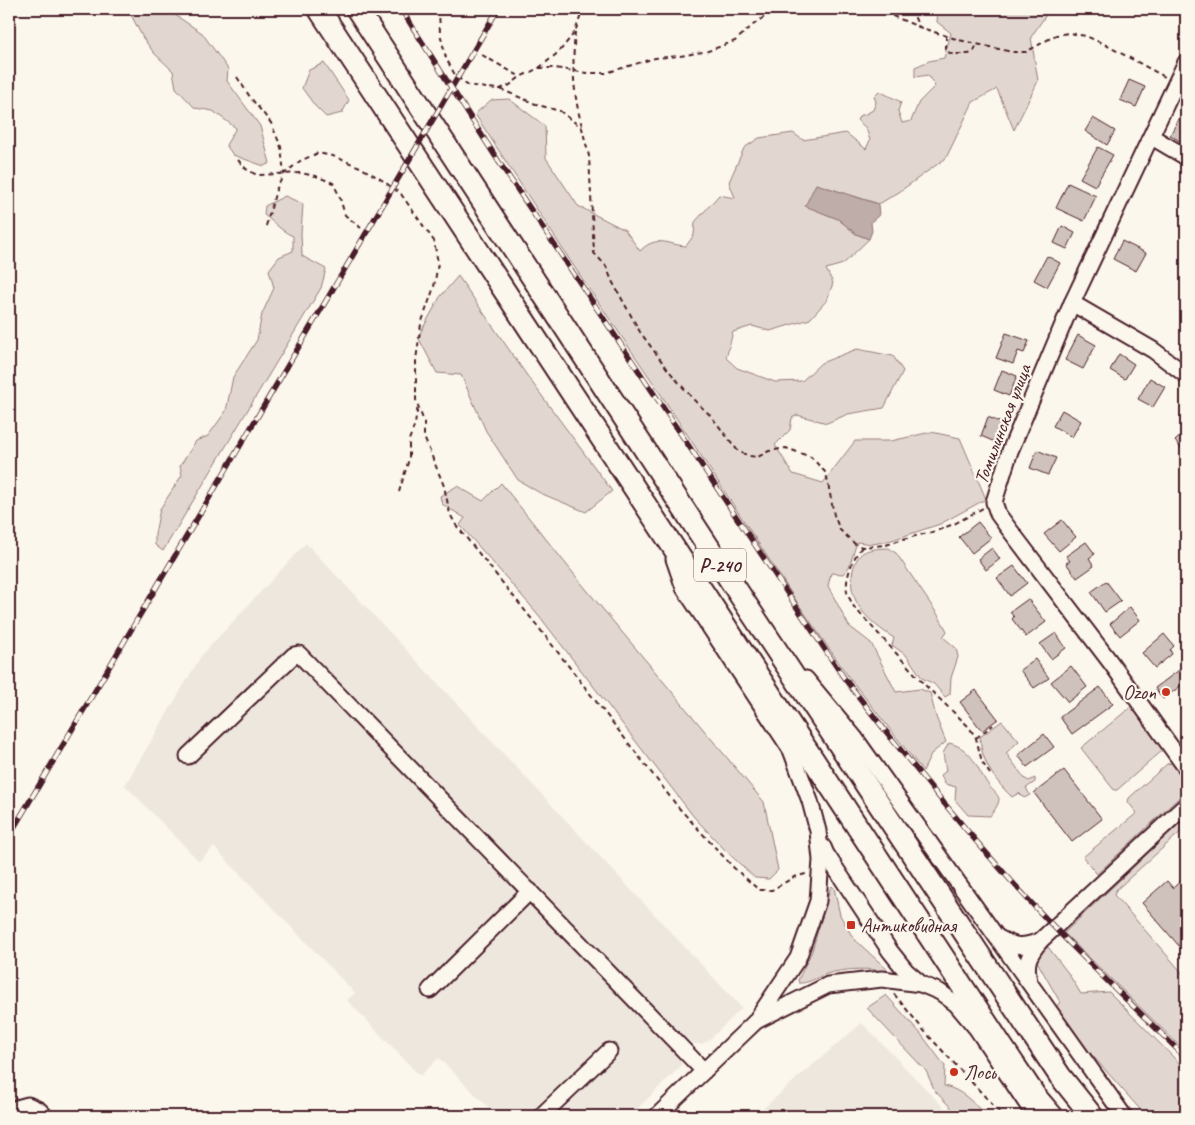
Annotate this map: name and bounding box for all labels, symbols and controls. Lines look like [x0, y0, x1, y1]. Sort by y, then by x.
street label: Томилинская улица [968, 359, 1037, 488]
road number: Р-240 [694, 548, 746, 582]
place label: Ozon [1123, 680, 1157, 705]
marker: Ozon [1160, 686, 1172, 698]
place label: Антиковидная [861, 913, 958, 938]
marker: Антиковидная [845, 919, 857, 931]
place label: Лось [964, 1060, 997, 1085]
marker: Лось [948, 1066, 960, 1078]

